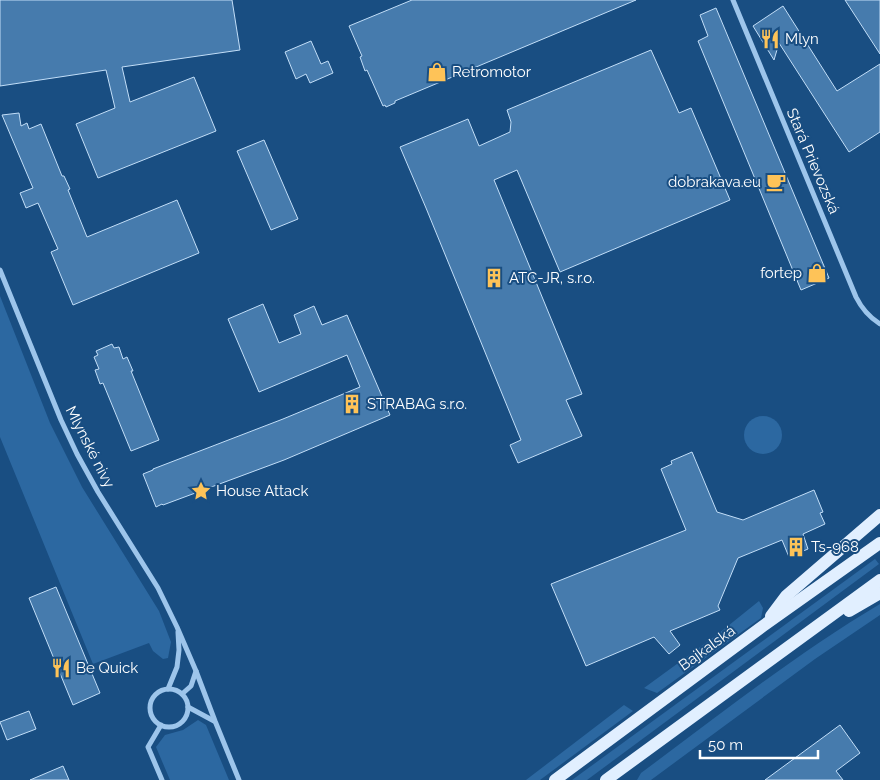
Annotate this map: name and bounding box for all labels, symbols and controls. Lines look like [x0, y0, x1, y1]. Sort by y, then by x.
restaurant icon: Mlyn [759, 28, 781, 50]
place label: Mlyn [785, 30, 819, 48]
shop icon: Retromotor [426, 61, 448, 83]
place label: Retromotor [452, 63, 532, 81]
street label: Stará Prievozská [783, 105, 843, 217]
cafe icon: dobrakava.eu [765, 171, 787, 193]
place label: dobrakava.eu [668, 173, 761, 191]
shop icon: fortep [806, 262, 828, 284]
place label: fortep [760, 264, 802, 282]
building icon: ATC-JR, s.r.o. [483, 267, 505, 289]
place label: ATC-JR, s.r.o. [509, 269, 595, 287]
building icon: STRABAG s.r.o. [341, 393, 363, 415]
place label: STRABAG s.r.o. [367, 395, 467, 413]
street label: Mlynské nivy [62, 403, 118, 491]
place icon: House Attack [190, 480, 212, 502]
place label: House Attack [216, 482, 308, 500]
building icon: Ts-968 [785, 536, 807, 558]
place label: Ts-968 [811, 538, 859, 556]
street label: Bajkalská [675, 622, 739, 674]
restaurant icon: Be Quick [50, 657, 72, 679]
place label: Be Quick [76, 659, 138, 677]
scale bar [700, 728, 818, 760]
text: 50 m [708, 736, 743, 754]

